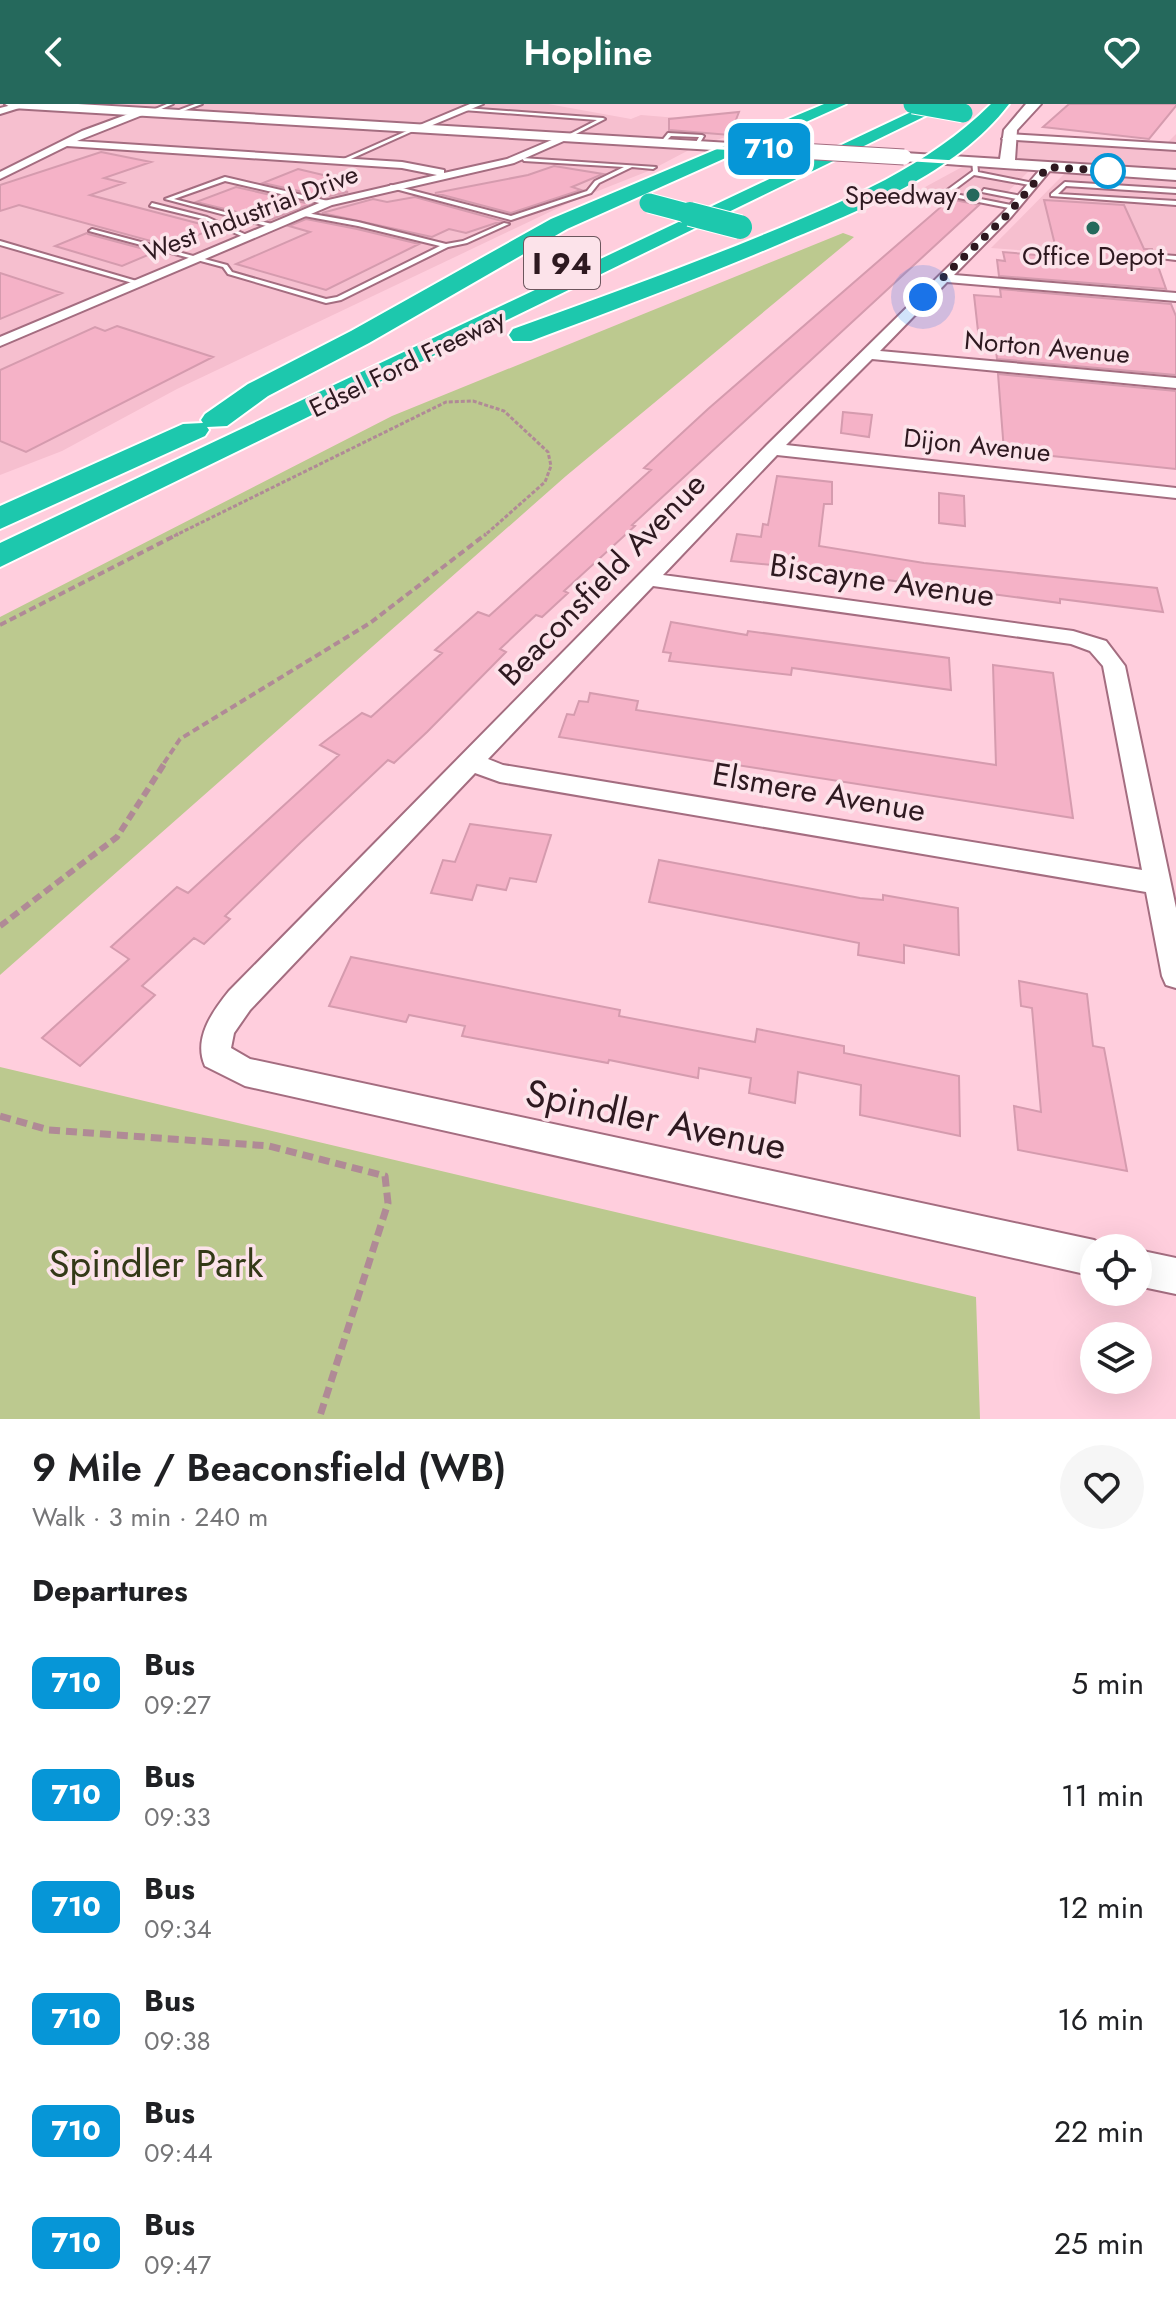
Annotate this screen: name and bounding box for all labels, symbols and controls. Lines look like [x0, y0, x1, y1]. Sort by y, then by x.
text: Hopline [523, 26, 653, 78]
icon: back [32, 30, 76, 74]
icon: heart [1100, 30, 1144, 74]
line badge: 710 [723, 123, 815, 175]
text: 710 [744, 128, 794, 169]
unlabelled marker [1091, 154, 1125, 188]
street label: West Industrial Drive [138, 155, 364, 271]
place label: Speedway [845, 176, 958, 214]
marker: Speedway [964, 186, 982, 204]
marker: Office Depot [1084, 219, 1102, 237]
road number: I 94 [524, 237, 600, 289]
place label: Office Depot [1022, 237, 1165, 275]
your location [903, 277, 943, 317]
street label: Edsel Ford Freeway [303, 299, 512, 427]
street label: Norton Avenue [963, 321, 1131, 373]
street label: Dijon Avenue [902, 418, 1052, 472]
street label: Beaconsfield Avenue [488, 462, 716, 696]
street label: Biscayne Avenue [767, 541, 997, 619]
street label: Elsmere Avenue [709, 751, 929, 833]
street label: Spindler Avenue [521, 1065, 791, 1173]
map controls [1080, 1234, 1152, 1394]
button: locate [1080, 1234, 1152, 1306]
park label: Spindler Park [49, 1236, 263, 1291]
button: layers [1080, 1322, 1152, 1394]
text: 9 Mile / Beaconsfield (WB) [32, 1440, 506, 1495]
button: heart [1060, 1445, 1144, 1529]
text: Walk · 3 min · 240 m [32, 1498, 268, 1536]
text: Departures [32, 1569, 188, 1612]
text: Bus [144, 1643, 195, 1686]
text: 710 [51, 1662, 101, 1703]
text: 5 min [1071, 1662, 1144, 1705]
text: 09:27 [144, 1686, 211, 1724]
text: Bus [144, 1755, 195, 1798]
text: 710 [51, 1774, 101, 1815]
text: 11 min [1061, 1774, 1144, 1817]
text: 09:33 [144, 1798, 211, 1836]
text: Bus [144, 1867, 195, 1910]
text: 710 [51, 1886, 101, 1927]
text: 12 min [1057, 1886, 1144, 1929]
text: 09:34 [144, 1910, 212, 1948]
text: Bus [144, 1979, 195, 2022]
text: 710 [51, 1998, 101, 2039]
text: 16 min [1057, 1998, 1144, 2041]
text: 09:38 [144, 2022, 211, 2060]
text: Bus [144, 2091, 195, 2134]
text: 710 [51, 2110, 101, 2151]
text: 22 min [1054, 2110, 1144, 2153]
text: 09:44 [144, 2134, 213, 2172]
text: Bus [144, 2203, 195, 2246]
text: 710 [51, 2222, 101, 2263]
text: 25 min [1054, 2222, 1144, 2265]
text: 09:47 [144, 2246, 211, 2284]

